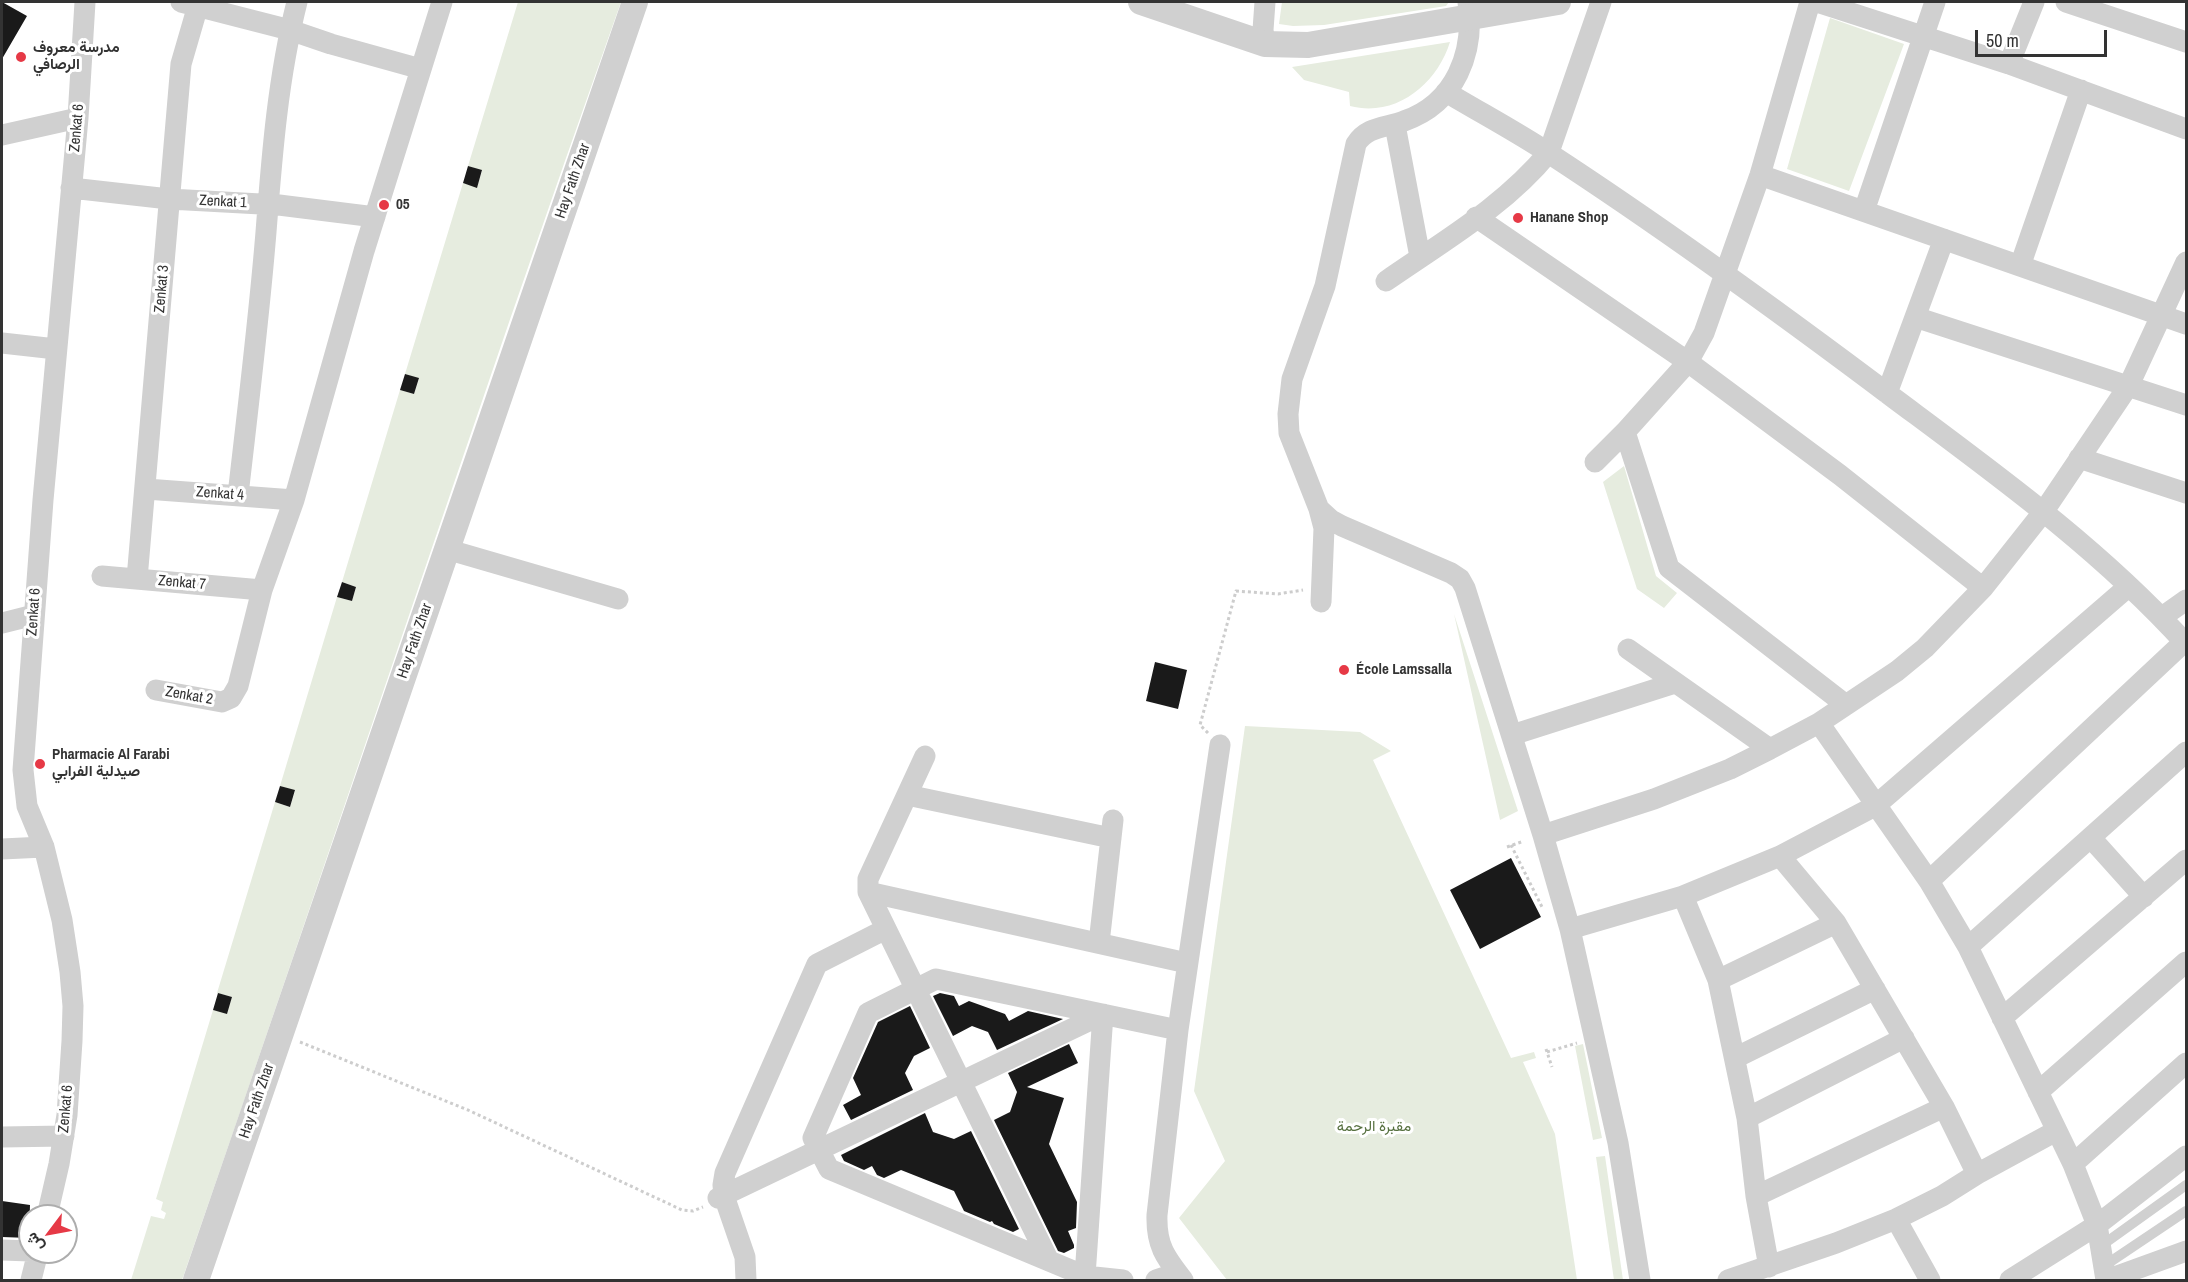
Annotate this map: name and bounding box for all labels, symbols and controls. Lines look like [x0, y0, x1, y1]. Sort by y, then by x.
scale bar [1978, 18, 2110, 56]
text: 50 m [1986, 28, 2019, 53]
place label: مدرسة معروف الرصافي [33, 39, 120, 74]
marker: مدرسة معروف الرصافي [14, 50, 28, 64]
street label: Zenkat 6 [66, 103, 88, 153]
street label: Hay Fath Zhar [552, 141, 594, 221]
street label: Zenkat 1 [199, 192, 247, 212]
place label: 05 [396, 196, 410, 214]
marker: 05 [377, 198, 391, 212]
place label: Hanane Shop [1530, 209, 1609, 227]
marker: Hanane Shop [1511, 211, 1525, 225]
street label: Zenkat 3 [151, 264, 173, 314]
street label: Zenkat 4 [195, 483, 245, 505]
street label: Zenkat 7 [157, 572, 207, 594]
street label: Zenkat 6 [23, 587, 45, 637]
street label: Hay Fath Zhar [394, 601, 436, 681]
place label: École Lamssalla [1356, 661, 1452, 679]
marker: École Lamssalla [1337, 663, 1351, 677]
street label: Zenkat 2 [164, 683, 214, 709]
place label: Pharmacie Al Farabi صيدلية الفرابي [52, 746, 170, 781]
marker: Pharmacie Al Farabi صيدلية الفرابي [33, 757, 47, 771]
street label: Hay Fath Zhar [236, 1061, 278, 1141]
street label: Zenkat 6 [55, 1084, 77, 1134]
park label: مقبرة الرحمة [1337, 1118, 1411, 1136]
north arrow [18, 1204, 78, 1264]
text: ش [20, 1229, 49, 1256]

